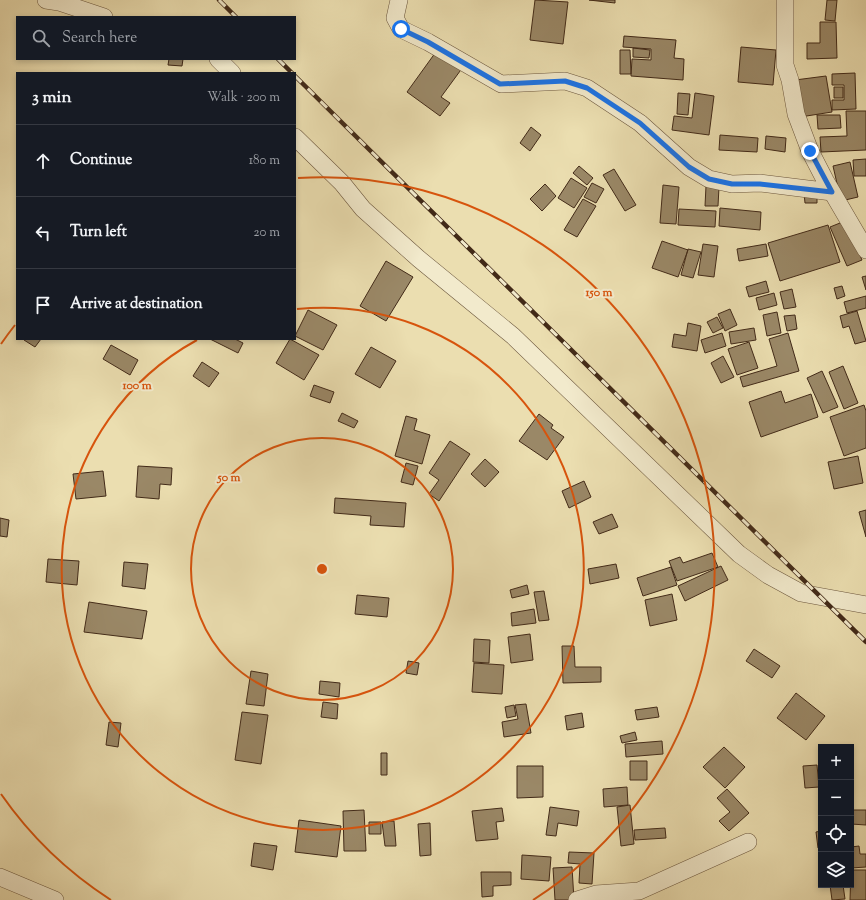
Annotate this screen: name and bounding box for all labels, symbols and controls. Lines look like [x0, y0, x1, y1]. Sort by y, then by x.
search box [16, 16, 296, 60]
route start [392, 20, 410, 38]
icon: search [30, 27, 52, 49]
text: Search here [62, 28, 137, 49]
text: 3 min [32, 86, 71, 110]
text: Walk · 200 m [207, 89, 280, 107]
route end [801, 142, 819, 160]
icon: ahead [32, 150, 54, 172]
text: Continue [70, 150, 132, 171]
text: 180 m [249, 152, 280, 170]
icon: left [32, 222, 54, 244]
text: Turn left [70, 222, 127, 243]
text: 20 m [254, 224, 280, 242]
text: 150 m [584, 284, 613, 302]
icon: arrive [32, 294, 54, 316]
text: Arrive at destination [70, 294, 203, 315]
text: 100 m [121, 377, 152, 395]
text: 50 m [217, 469, 241, 487]
centre of rings [315, 562, 329, 576]
map controls [818, 744, 854, 888]
button: + [818, 744, 854, 780]
button: − [818, 780, 854, 816]
button: locate [818, 816, 854, 852]
button: layers [818, 852, 854, 888]

